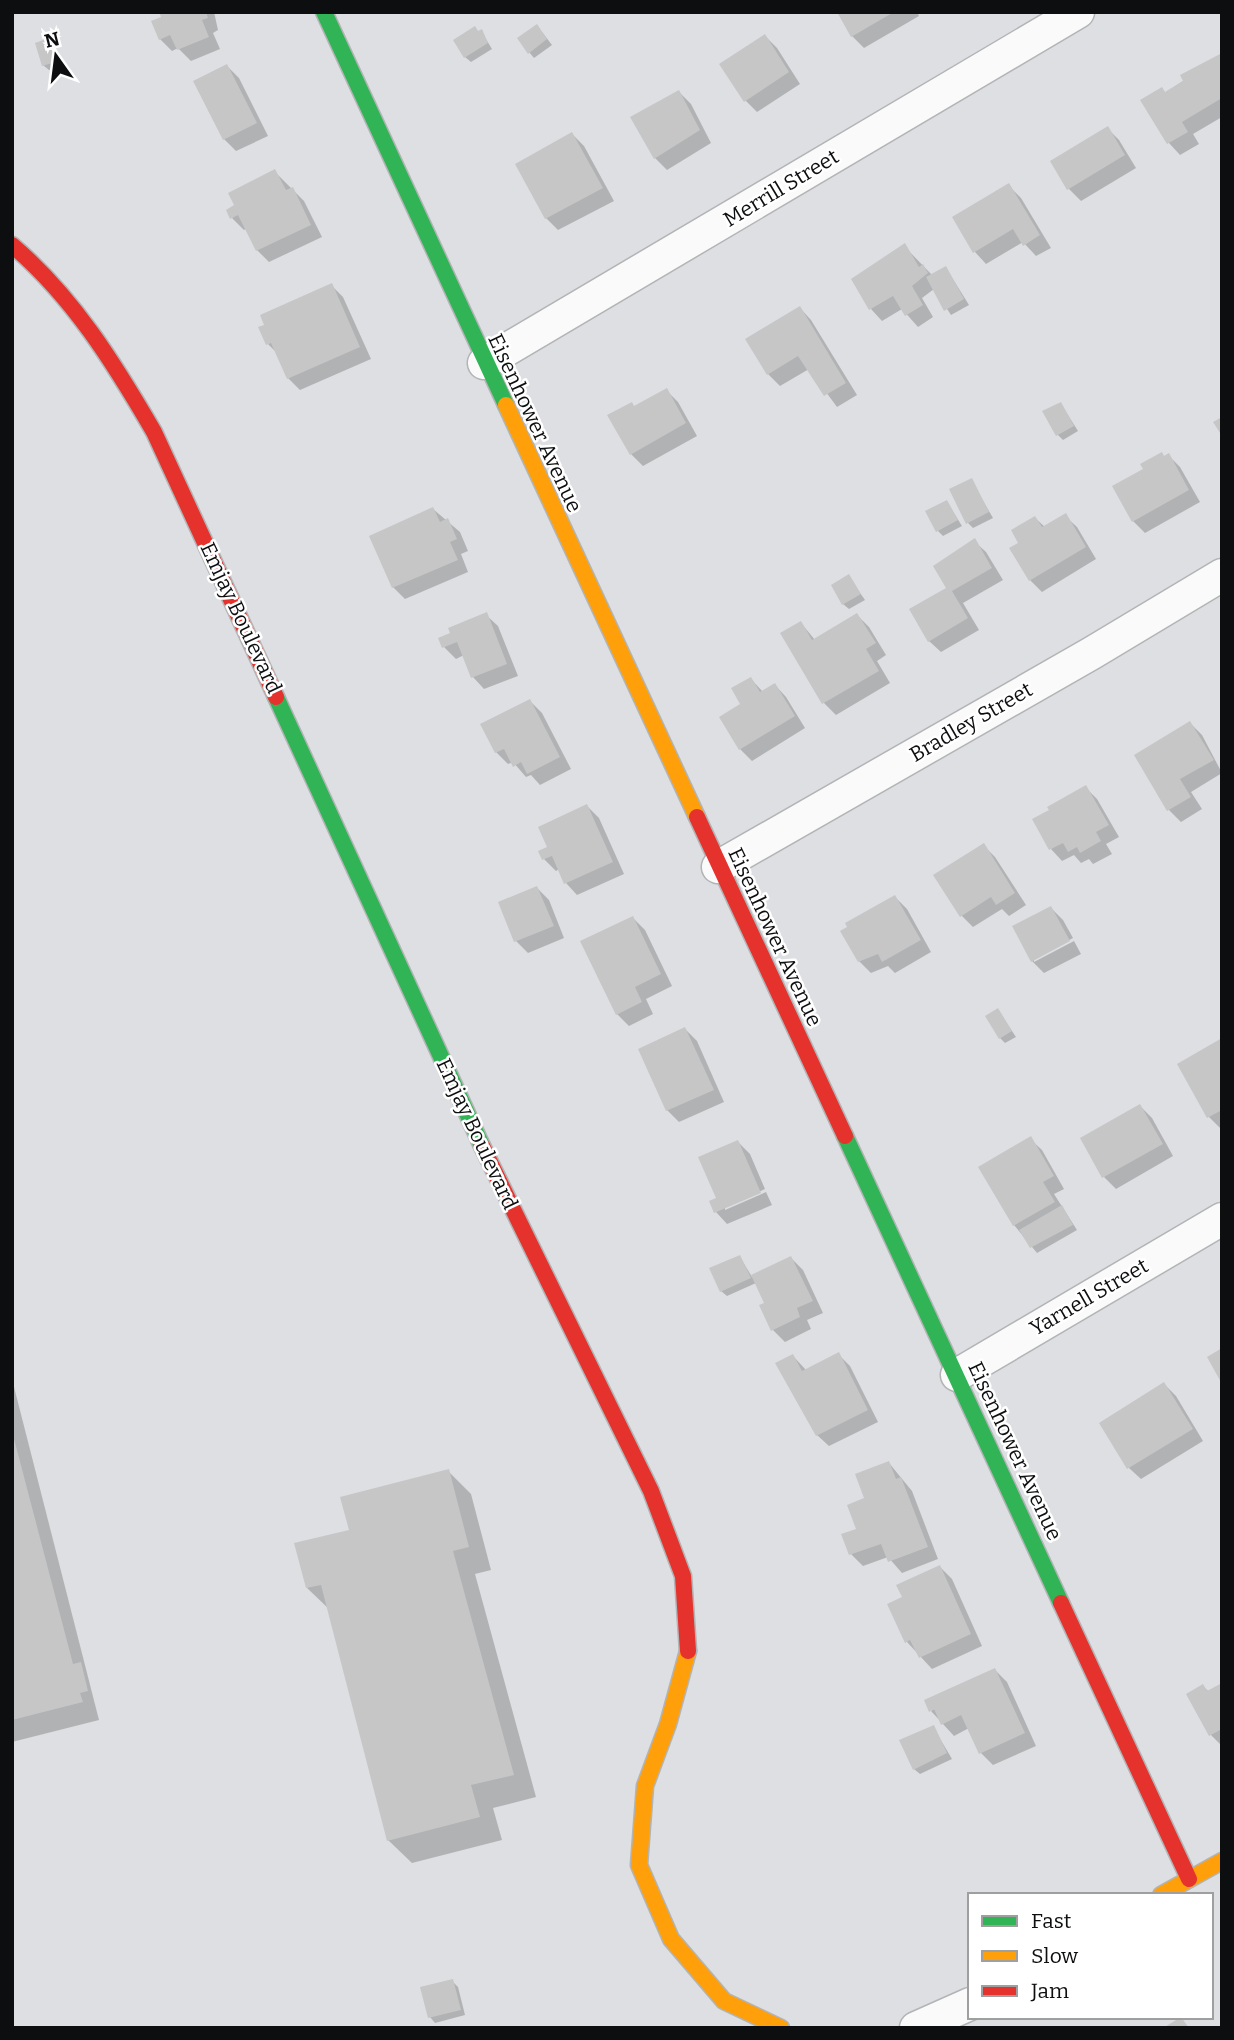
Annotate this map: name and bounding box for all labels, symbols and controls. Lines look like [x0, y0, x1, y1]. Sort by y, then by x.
north arrow [21, 21, 91, 91]
text: N [42, 27, 62, 53]
street label: Merrill Street [719, 143, 844, 233]
street label: Eisenhower Avenue [482, 330, 588, 516]
street label: Emjay Boulevard [195, 538, 287, 698]
street label: Bradley Street [905, 676, 1037, 768]
street label: Eisenhower Avenue [722, 844, 828, 1030]
street label: Emjay Boulevard [431, 1054, 523, 1214]
street label: Yarnell Street [1025, 1252, 1153, 1341]
street label: Eisenhower Avenue [962, 1358, 1068, 1544]
legend [968, 1893, 1213, 2019]
text: Fast [1031, 1908, 1072, 1934]
text: Slow [1031, 1943, 1078, 1969]
text: Jam [1030, 1978, 1069, 2004]

